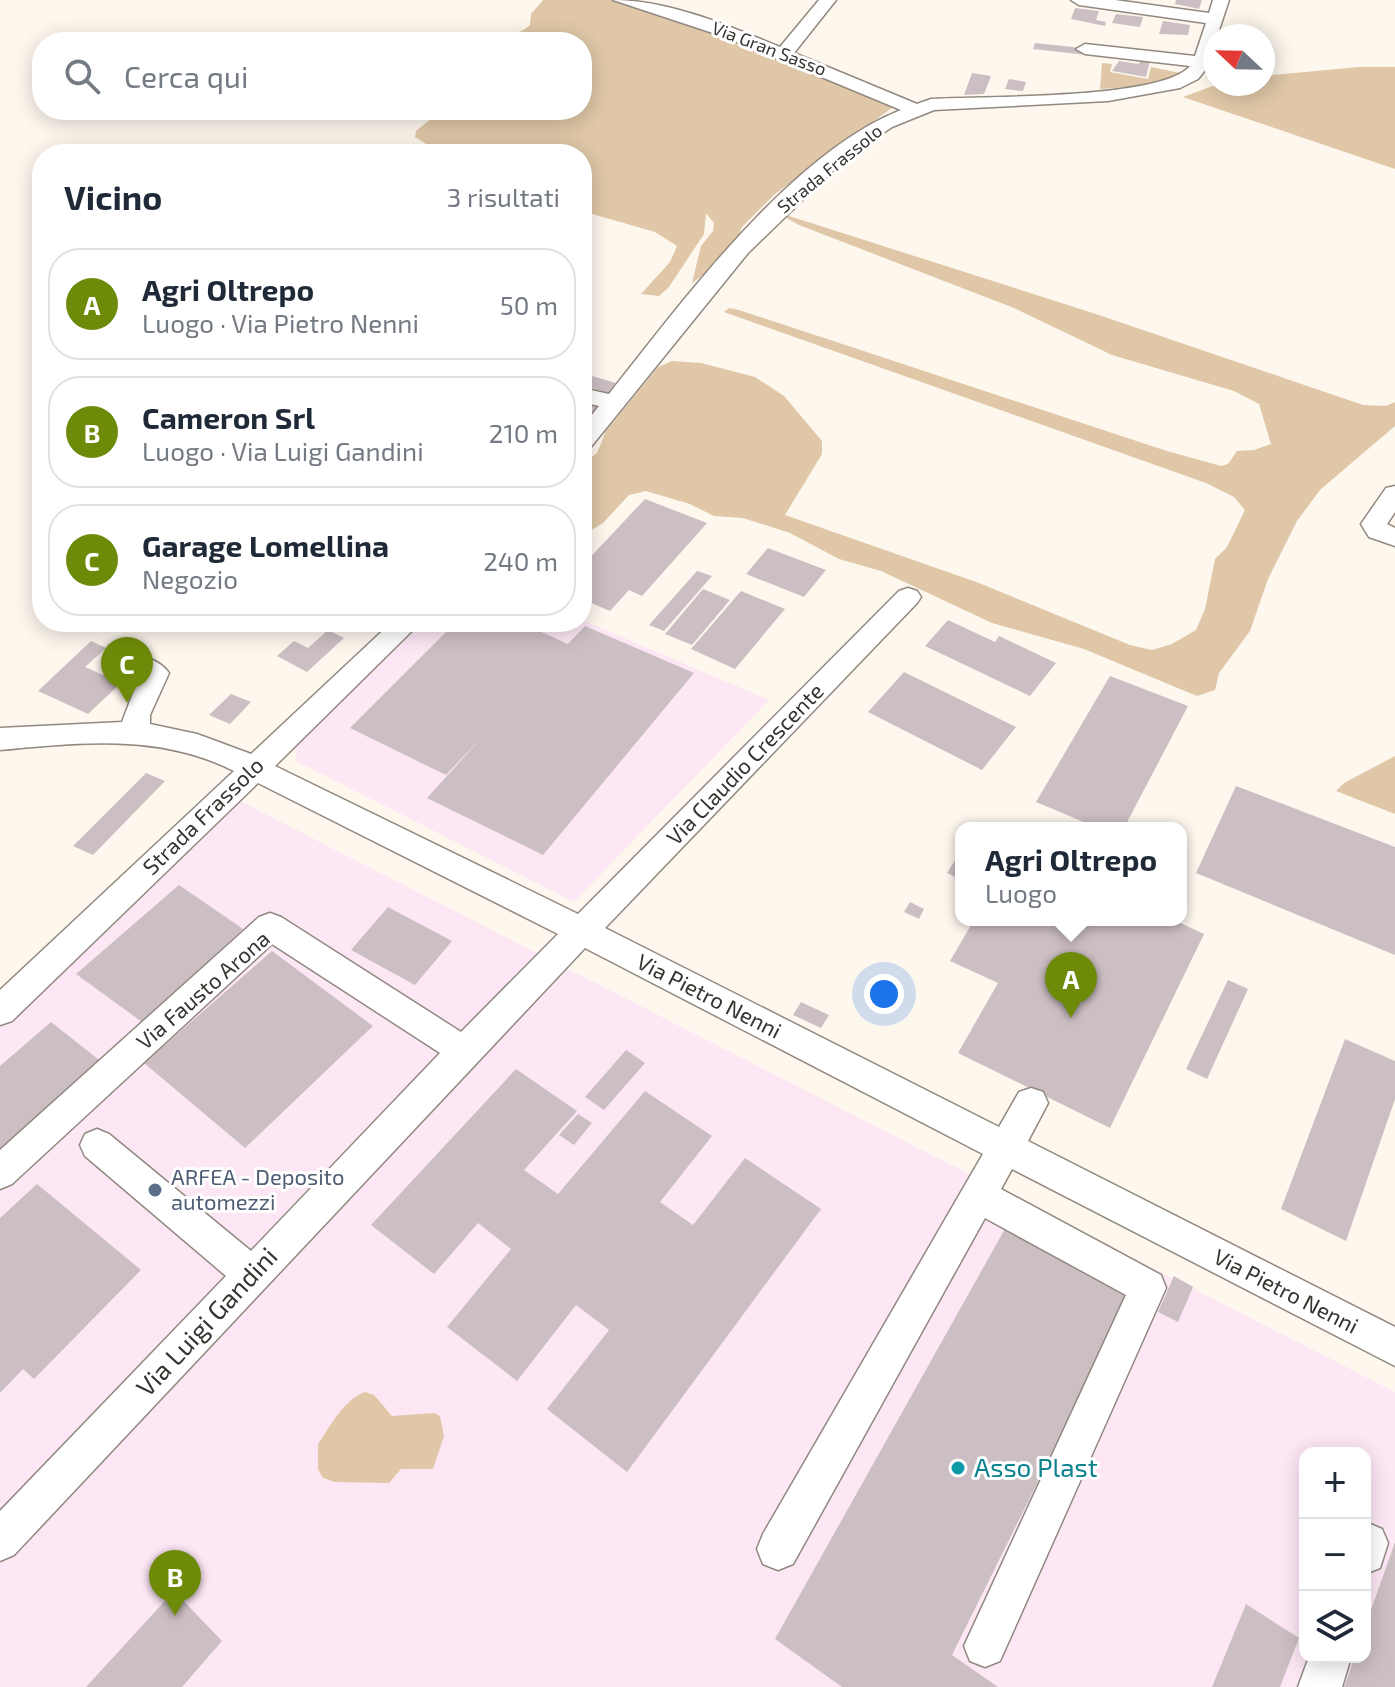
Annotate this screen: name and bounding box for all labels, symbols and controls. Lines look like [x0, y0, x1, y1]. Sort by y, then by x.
street label: Via Gran Sasso [709, 16, 830, 80]
north arrow [1203, 24, 1275, 96]
search box [32, 32, 592, 120]
icon: search [60, 54, 104, 98]
text: Cerca qui [124, 58, 248, 94]
street label: Strada Frassolo [772, 119, 886, 217]
text: Vicino [64, 176, 162, 217]
text: 3 risultati [447, 181, 560, 212]
text: Agri Oltrepo [142, 271, 314, 307]
text: A [84, 289, 100, 320]
text: 50 m [500, 289, 558, 320]
text: Luogo · Via Pietro Nenni [142, 307, 419, 338]
text: Cameron Srl [142, 399, 315, 435]
text: B [84, 417, 100, 448]
text: 210 m [489, 417, 558, 448]
text: Luogo · Via Luigi Gandini [142, 435, 424, 466]
text: Garage Lomellina [142, 527, 389, 563]
text: C [84, 545, 100, 576]
text: 240 m [483, 545, 558, 576]
text: Negozio [142, 563, 238, 594]
pin: C [101, 637, 153, 703]
street label: Via Claudio Crescente [660, 677, 828, 849]
street label: Strada Frassolo [137, 751, 268, 879]
popup [955, 822, 1187, 926]
text: Agri Oltrepo [985, 841, 1157, 877]
text: Luogo [985, 877, 1057, 908]
street label: Via Fausto Arona [130, 924, 274, 1054]
street label: Via Pietro Nenni [633, 947, 786, 1043]
pin: A [1045, 952, 1097, 1018]
your location [864, 974, 904, 1014]
place label: ARFEA - Deposito automezzi [171, 1163, 345, 1214]
marker: ARFEA - Deposito automezzi [146, 1181, 164, 1199]
street label: Via Luigi Gandini [129, 1240, 283, 1402]
street label: Via Pietro Nenni [1210, 1242, 1363, 1338]
map controls [1299, 1447, 1371, 1663]
button: + [1299, 1447, 1371, 1519]
place label: Asso Plast [974, 1451, 1098, 1482]
marker: Asso Plast [949, 1459, 967, 1477]
button: − [1299, 1519, 1371, 1591]
pin: B [149, 1550, 201, 1616]
button: layers [1299, 1591, 1371, 1663]

